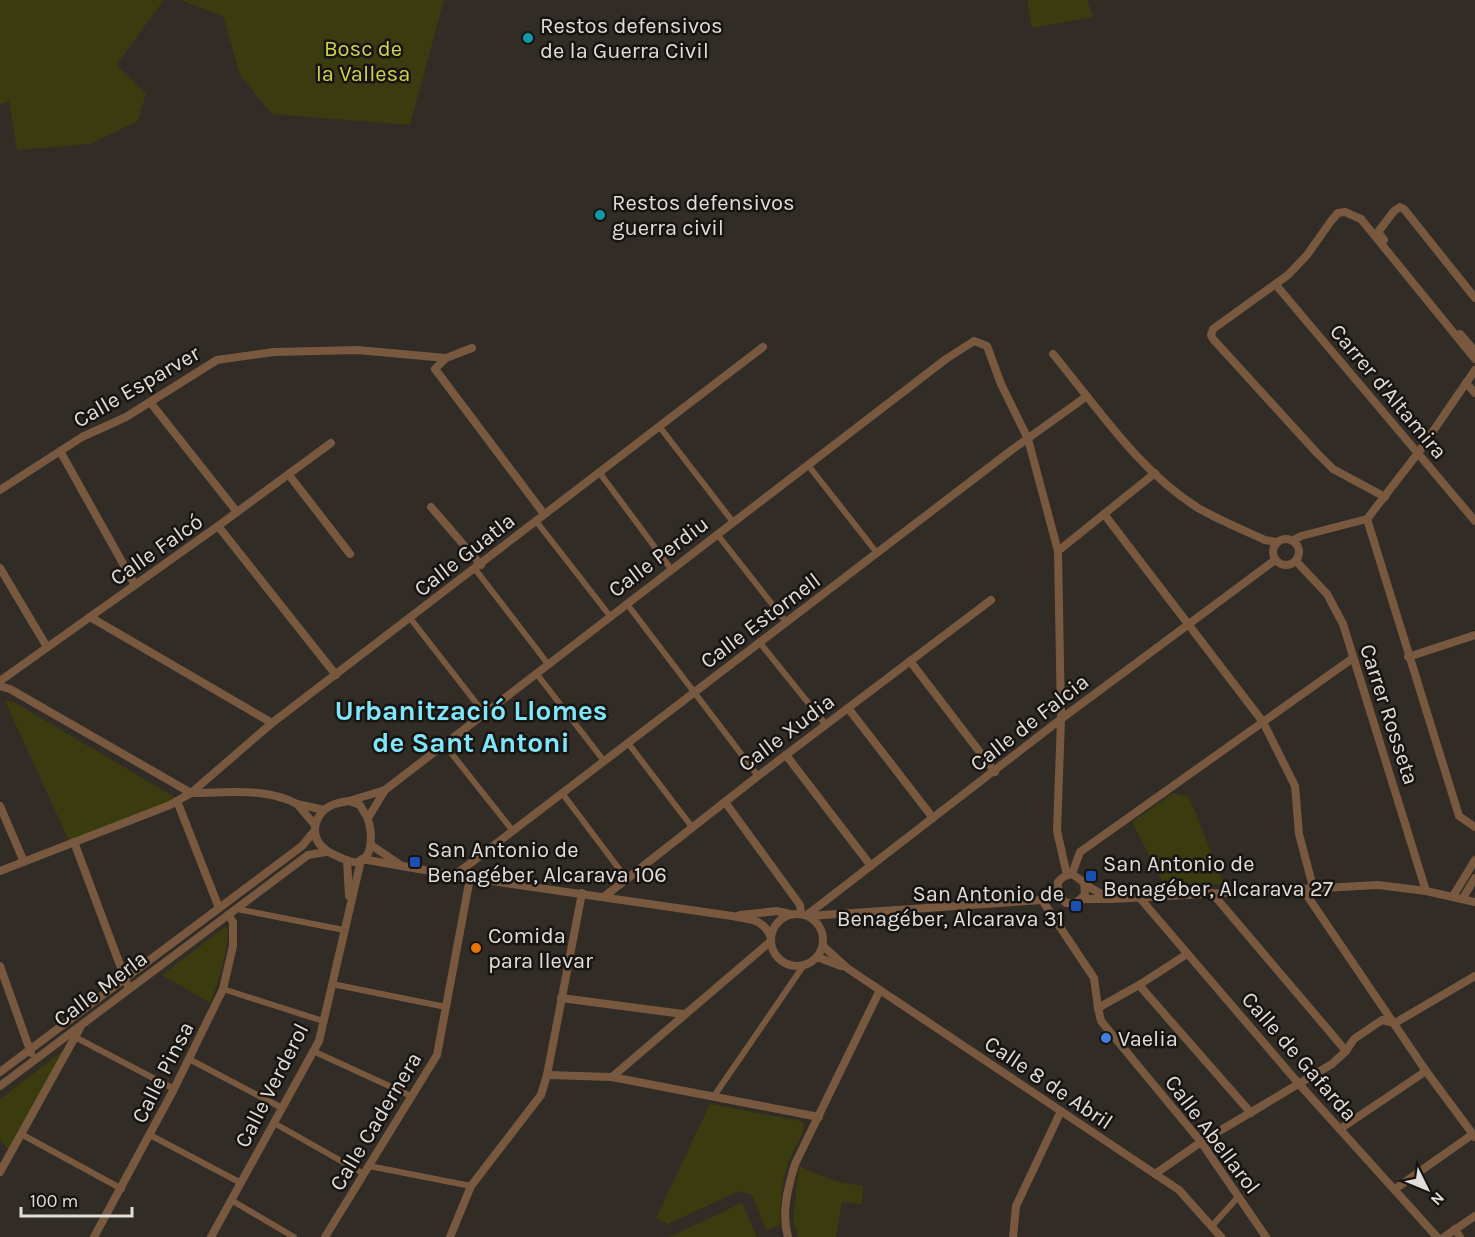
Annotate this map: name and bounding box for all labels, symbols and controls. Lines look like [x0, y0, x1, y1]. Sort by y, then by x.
place label: Restos defensivos de la Guerra Civil [540, 13, 723, 64]
marker: Restos defensivos de la Guerra Civil [521, 31, 535, 45]
park label: Bosc de la Vallesa [316, 36, 410, 87]
place label: Restos defensivos guerra civil [612, 190, 795, 241]
marker: Restos defensivos guerra civil [593, 208, 607, 222]
street label: Carrer d'Altamira [1324, 319, 1452, 464]
street label: Calle Esparver [69, 340, 204, 434]
street label: Calle Guatla [409, 507, 520, 602]
street label: Calle Falcó [105, 508, 208, 591]
street label: Calle Perdiu [603, 511, 714, 603]
street label: Calle Estornell [695, 567, 826, 674]
street label: Carrer Rosseta [1354, 641, 1424, 788]
street label: Calle de Falcia [965, 668, 1094, 777]
street label: Calle Xudia [733, 688, 840, 777]
district label: Urbanització Llomes de Sant Antoni [334, 694, 608, 759]
place label: San Antonio de Benagéber, Alcarava 106 [427, 837, 667, 888]
place label: San Antonio de Benagéber, Alcarava 27 [1103, 851, 1333, 902]
marker: San Antonio de Benagéber, Alcarava 106 [408, 855, 422, 869]
marker: San Antonio de Benagéber, Alcarava 27 [1084, 869, 1098, 883]
place label: San Antonio de Benagéber, Alcarava 31 [837, 881, 1064, 932]
marker: San Antonio de Benagéber, Alcarava 31 [1069, 899, 1083, 913]
place label: Comida para llevar [488, 923, 593, 974]
marker: Comida para llevar [469, 941, 483, 955]
street label: Calle Merla [49, 945, 153, 1032]
street label: Calle de Gafarda [1236, 987, 1363, 1127]
street label: Calle Pinsa [126, 1017, 199, 1127]
street label: Calle Verderol [229, 1019, 314, 1152]
place label: Vaelia [1118, 1026, 1178, 1052]
street label: Calle 8 de Abril [979, 1030, 1118, 1135]
marker: Vaelia [1099, 1031, 1113, 1045]
street label: Calle Cadernera [324, 1048, 427, 1195]
street label: Calle Abellarol [1159, 1070, 1265, 1199]
north arrow [1397, 1159, 1457, 1219]
scale bar [21, 1180, 132, 1218]
text: N [1427, 1188, 1448, 1210]
text: 100 m [30, 1190, 78, 1212]

